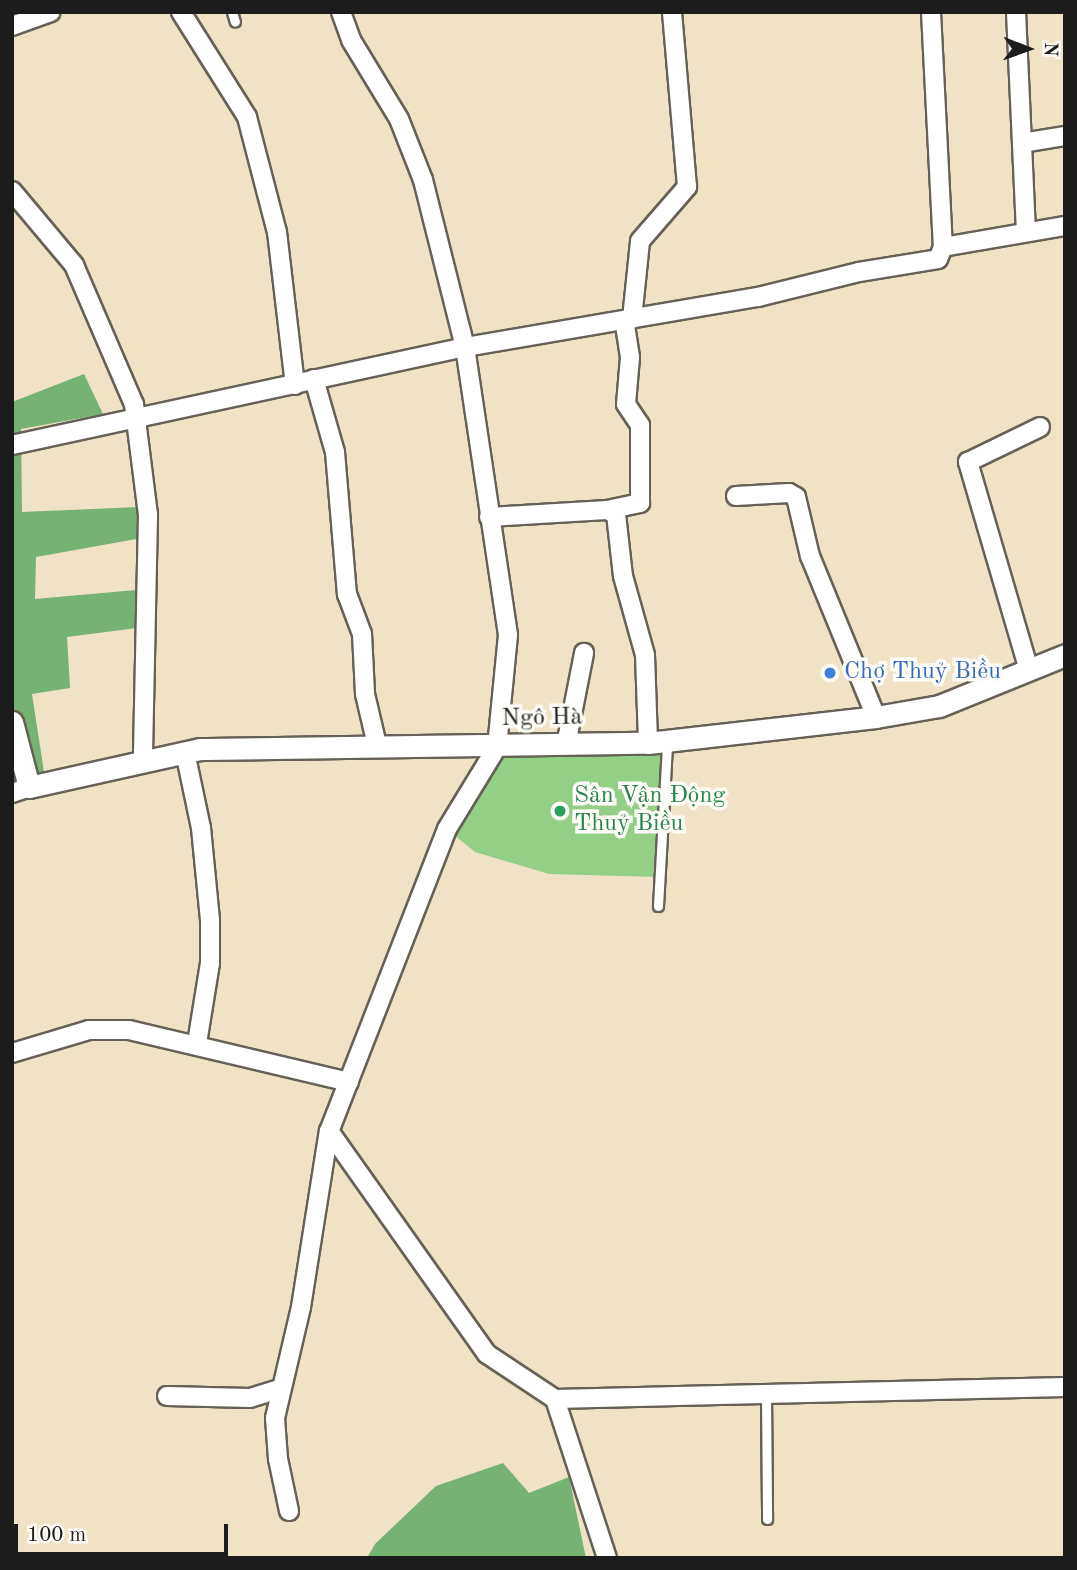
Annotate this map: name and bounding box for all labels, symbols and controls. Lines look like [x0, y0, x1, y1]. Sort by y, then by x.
north arrow [993, 14, 1063, 84]
text: N [1040, 42, 1059, 57]
place label: Chợ Thuỷ Biều [844, 659, 1001, 687]
marker: Chợ Thuỷ Biều [822, 665, 838, 681]
street label: Ngô Hà [501, 704, 583, 734]
place label: Sân Vận Động Thuỷ Biều [574, 783, 725, 839]
marker: Sân Vận Động Thuỷ Biều [552, 803, 568, 819]
scale bar [18, 1510, 231, 1554]
text: 100 m [27, 1525, 86, 1546]

